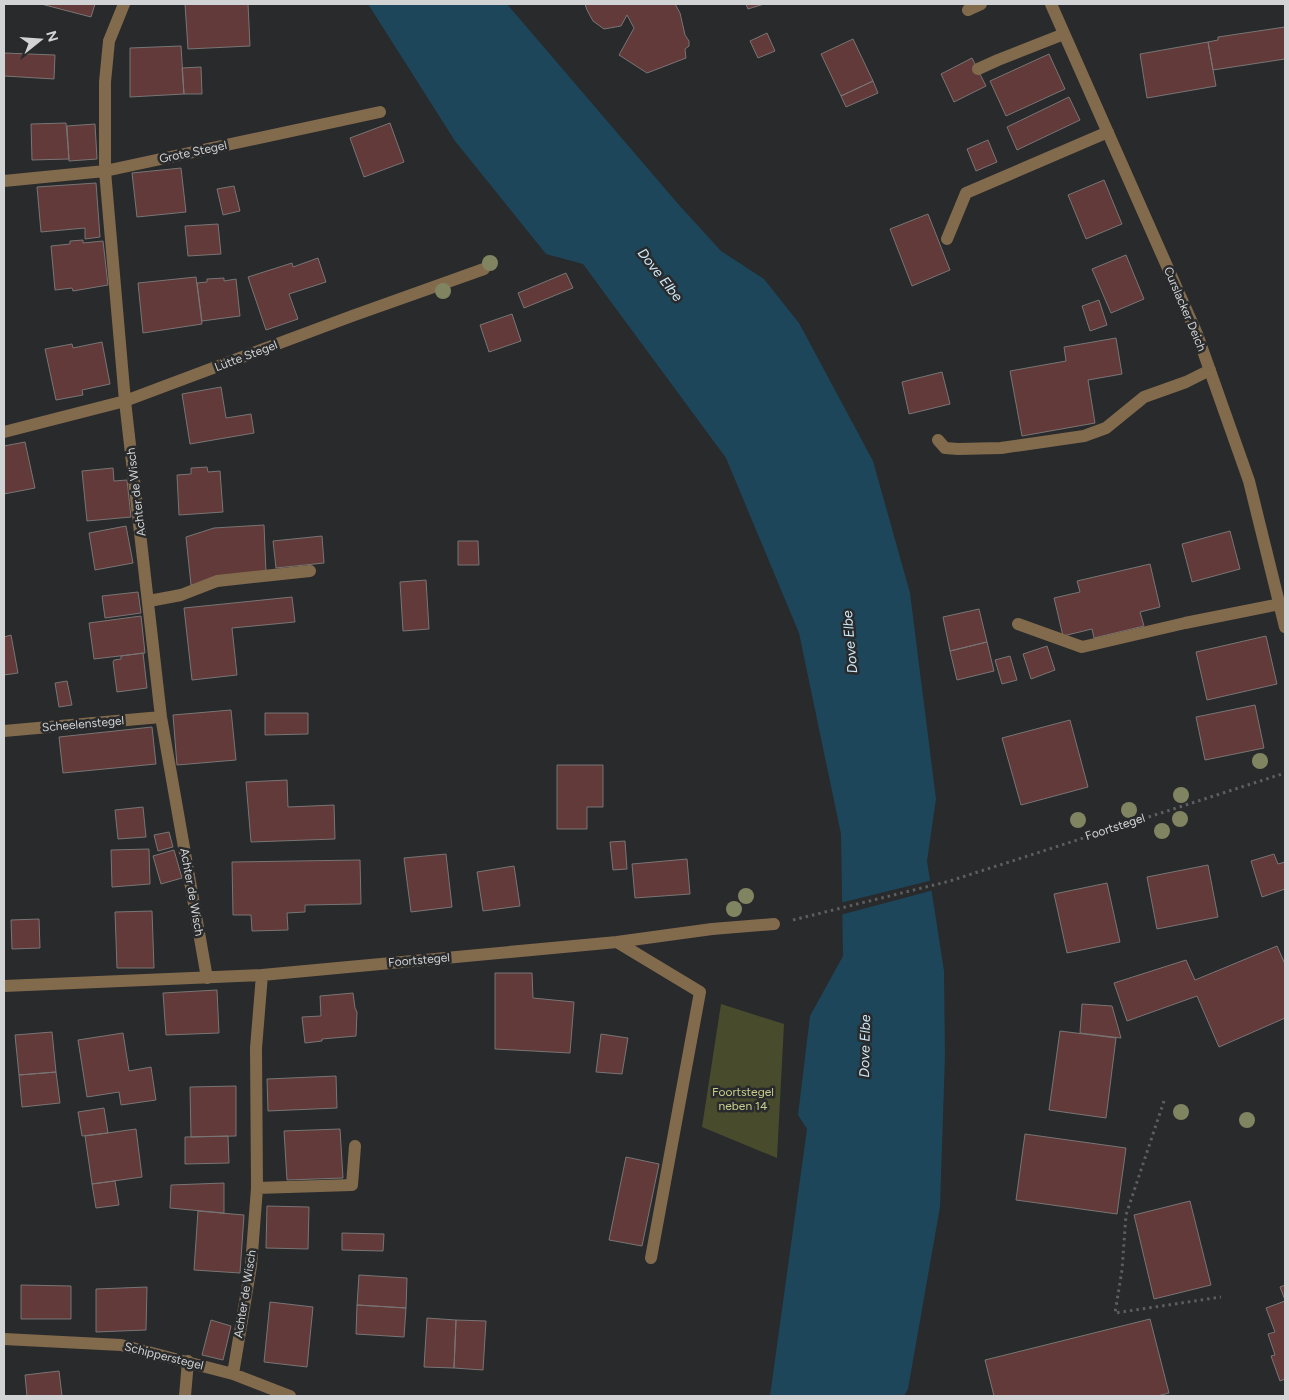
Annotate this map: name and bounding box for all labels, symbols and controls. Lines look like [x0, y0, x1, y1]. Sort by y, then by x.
north arrow [15, 15, 65, 65]
text: N [42, 29, 62, 44]
street label: Grote Stegel [158, 138, 228, 166]
water label: Dove Elbe [634, 245, 686, 305]
street label: Curslacker Deich [1161, 265, 1209, 354]
street label: Lütte Stegel [213, 338, 279, 374]
street label: Achter de Wisch [124, 447, 148, 537]
water label: Dove Elbe [839, 609, 861, 674]
street label: Scheelenstegel [41, 713, 125, 735]
street label: Foortstegel [1083, 811, 1147, 843]
street label: Achter de Wisch [177, 847, 207, 937]
street label: Foortstegel [388, 950, 450, 970]
water label: Dove Elbe [856, 1014, 874, 1078]
park label: Foortstegel neben 14 [712, 1085, 774, 1113]
street label: Achter de Wisch [231, 1249, 259, 1339]
street label: Schipperstegel [123, 1339, 205, 1373]

